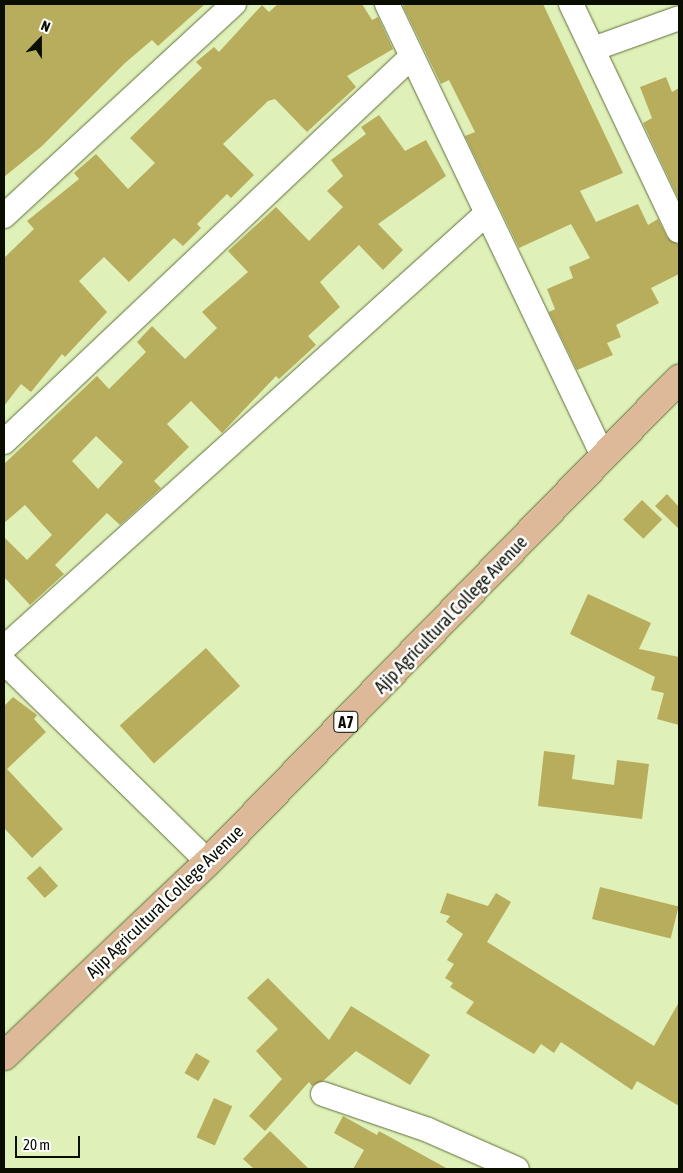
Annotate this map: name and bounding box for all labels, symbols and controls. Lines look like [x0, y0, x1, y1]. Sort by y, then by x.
north arrow [15, 15, 65, 65]
text: N [39, 17, 52, 35]
street label: Ajip Agricultural College Avenue [370, 532, 532, 698]
road number: A7 [332, 709, 360, 736]
street label: Ajip Agricultural College Avenue [82, 821, 248, 983]
scale bar [18, 1126, 82, 1158]
text: 20 m [23, 1136, 50, 1153]

